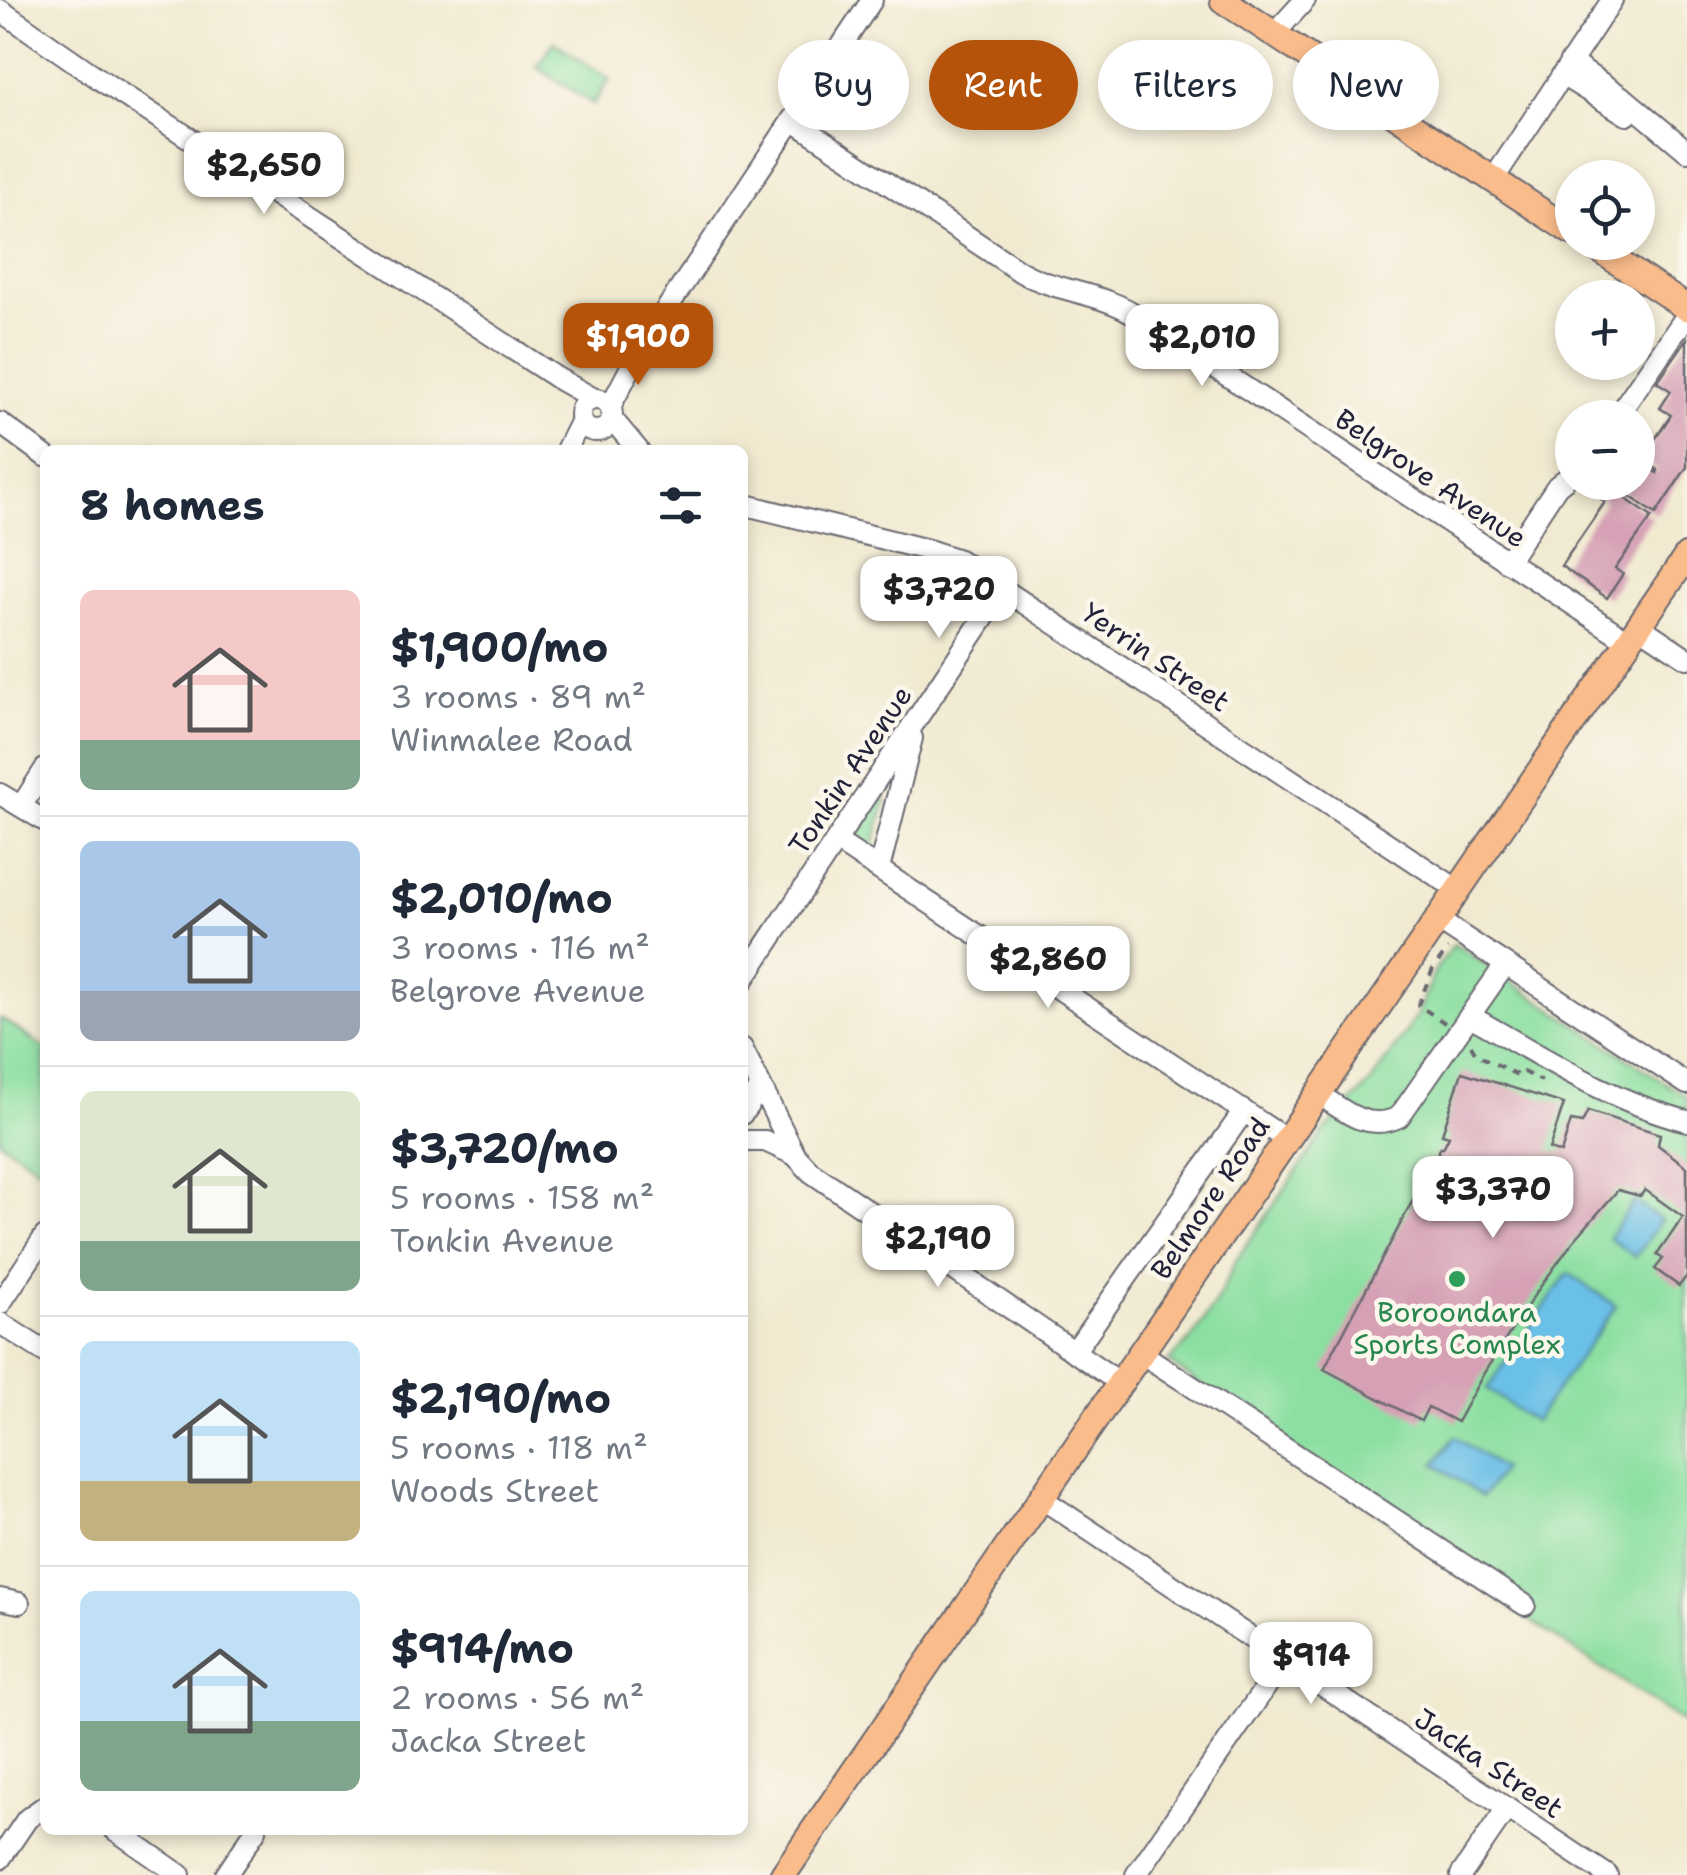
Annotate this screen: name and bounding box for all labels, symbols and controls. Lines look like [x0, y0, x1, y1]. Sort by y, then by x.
chip: Buy [778, 40, 909, 130]
chip: Rent [929, 40, 1078, 130]
chip: Filters [1098, 40, 1273, 130]
chip: New [1293, 40, 1439, 130]
pin: $2,650 [183, 132, 345, 217]
text: $2,650 [206, 143, 322, 186]
map controls [1555, 160, 1655, 500]
button: locate [1555, 160, 1655, 260]
button: + [1555, 280, 1655, 380]
pin: $1,900 [557, 303, 719, 388]
pin: $2,010 [1121, 304, 1283, 389]
text: $1,900 [585, 314, 691, 357]
text: $2,010 [1148, 315, 1256, 358]
street label: Belgrove Avenue [1328, 400, 1534, 556]
button: − [1555, 400, 1655, 500]
text: 8 homes [80, 477, 265, 533]
icon: filters [653, 478, 708, 533]
pin: $3,720 [858, 556, 1020, 641]
text: $3,720 [882, 567, 996, 610]
street label: Yerrin Street [1075, 594, 1237, 720]
text: $1,900/mo [390, 619, 609, 675]
icon: home [160, 630, 280, 750]
text: 3 rooms · 89 m² [390, 675, 646, 718]
street label: Tonkin Avenue [779, 678, 921, 862]
text: Winmalee Road [390, 718, 633, 761]
text: $2,010/mo [390, 870, 613, 926]
icon: home [160, 881, 280, 1001]
text: 3 rooms · 116 m² [390, 926, 650, 969]
pin: $2,860 [967, 926, 1129, 1011]
text: $2,860 [989, 937, 1107, 980]
text: Belgrove Avenue [390, 969, 646, 1012]
street label: Belmore Road [1142, 1109, 1278, 1287]
text: $3,720/mo [390, 1120, 619, 1176]
icon: home [160, 1131, 280, 1251]
pin: $3,370 [1412, 1156, 1574, 1241]
text: $3,370 [1434, 1167, 1552, 1210]
text: 5 rooms · 158 m² [390, 1176, 654, 1219]
pin: $2,190 [857, 1205, 1019, 1290]
text: $2,190 [884, 1216, 992, 1259]
text: Tonkin Avenue [390, 1219, 614, 1262]
marker: Boroondara Sports Complex [1446, 1268, 1468, 1290]
place label: Boroondara Sports Complex [1353, 1293, 1561, 1363]
text: $2,190/mo [390, 1370, 611, 1426]
icon: home [160, 1381, 280, 1501]
text: 5 rooms · 118 m² [390, 1426, 648, 1469]
text: Woods Street [390, 1469, 599, 1512]
text: $914/mo [390, 1620, 574, 1676]
pin: $914 [1252, 1622, 1370, 1707]
icon: home [160, 1631, 280, 1751]
text: $914 [1272, 1633, 1350, 1676]
text: 2 rooms · 56 m² [390, 1676, 644, 1719]
street label: Jacka Street [1407, 1699, 1571, 1827]
text: Jacka Street [390, 1719, 586, 1762]

